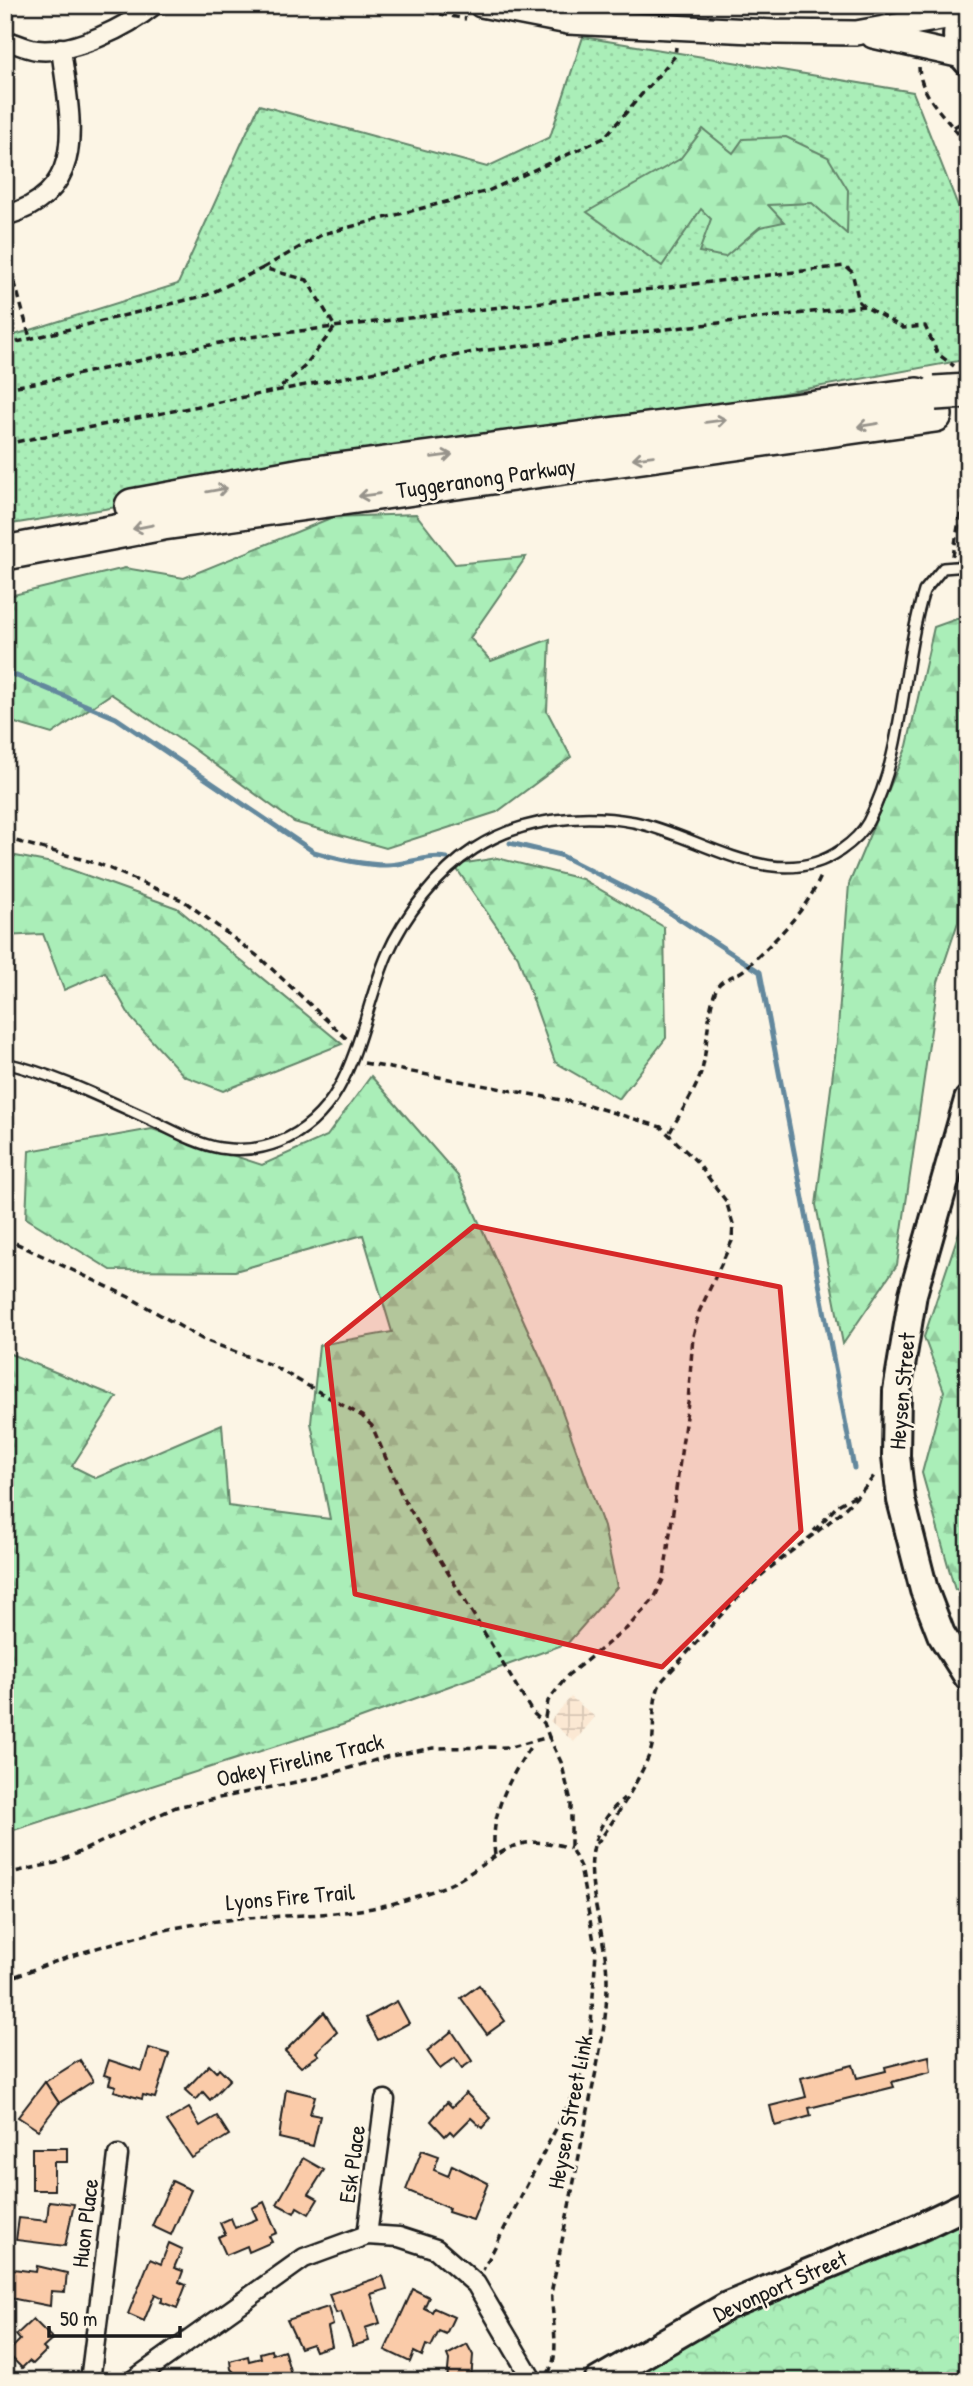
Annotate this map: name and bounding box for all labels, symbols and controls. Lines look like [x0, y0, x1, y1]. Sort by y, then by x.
one-way arrow [704, 415, 727, 428]
one-way arrow [857, 419, 880, 432]
street label: Tuggeranong Parkway [394, 450, 578, 505]
one-way arrow [430, 450, 453, 463]
one-way arrow [632, 450, 654, 463]
one-way arrow [205, 483, 228, 496]
one-way arrow [358, 488, 381, 501]
one-way arrow [133, 520, 155, 534]
street label: Heysen Street [881, 1330, 922, 1451]
street label: Oakey Fireline Track [213, 1725, 387, 1794]
street label: Lyons Fire Trail [224, 1875, 356, 1918]
street label: Heysen Street Link [539, 2032, 600, 2191]
street label: Esk Place [331, 2123, 372, 2205]
street label: Huon Place [64, 2177, 105, 2269]
street label: Devonport Street [708, 2242, 853, 2329]
scale bar [49, 2295, 180, 2339]
text: 50 m [60, 2304, 97, 2333]

